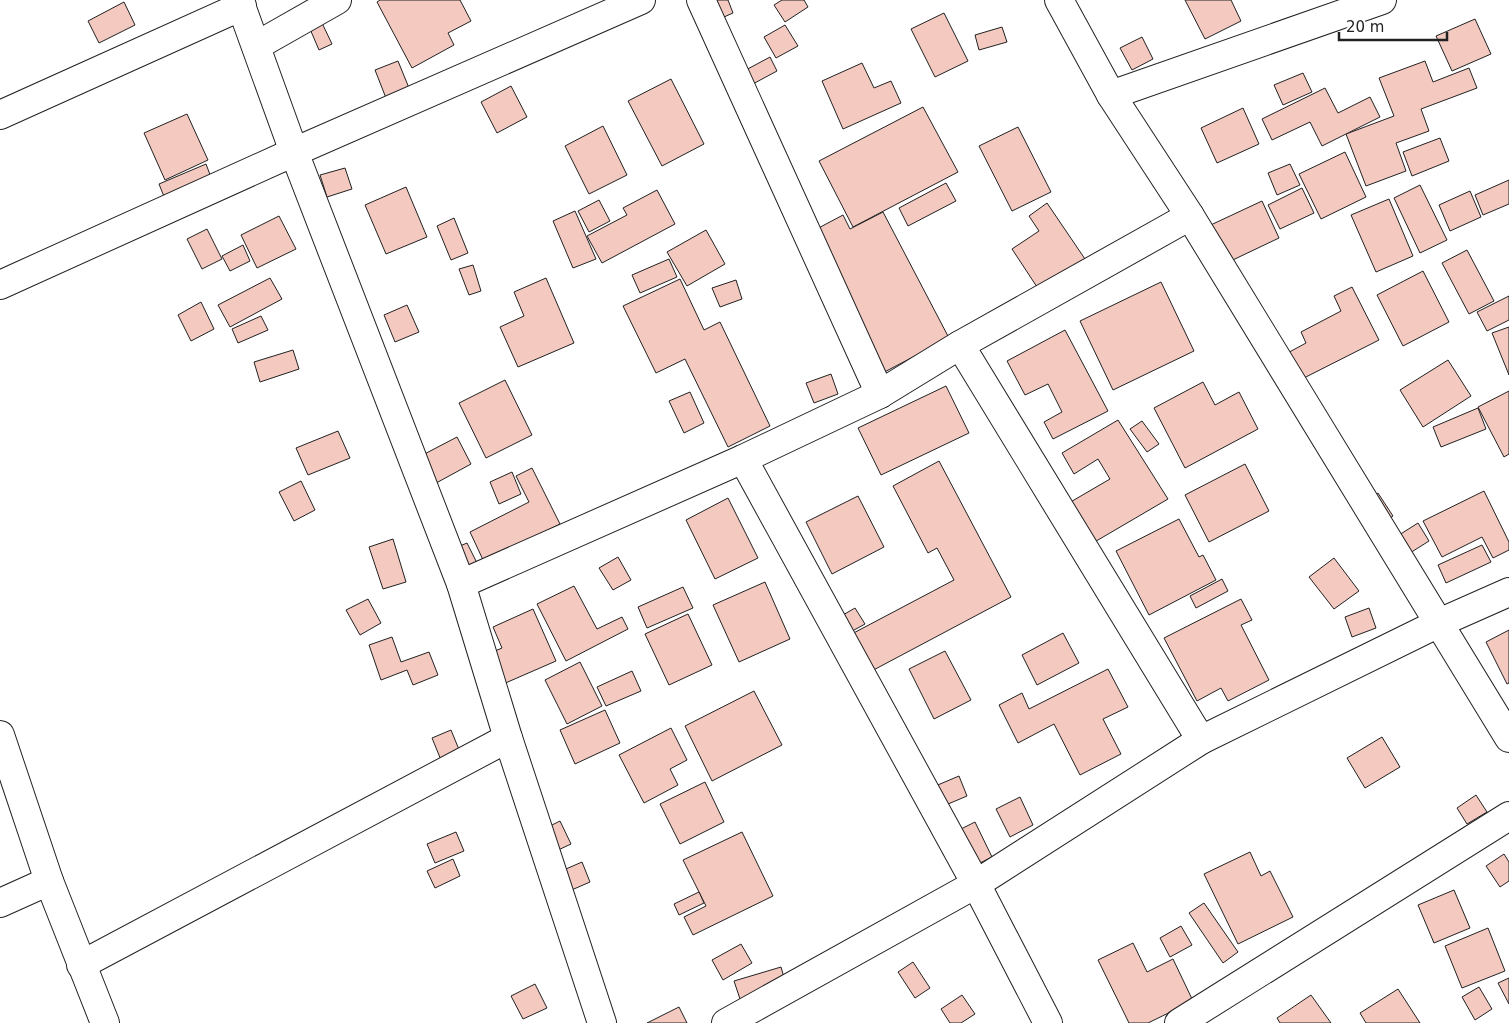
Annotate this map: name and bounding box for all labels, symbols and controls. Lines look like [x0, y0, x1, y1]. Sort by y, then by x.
scale bar [1339, 10, 1446, 42]
text: 20 m [1346, 18, 1384, 36]

